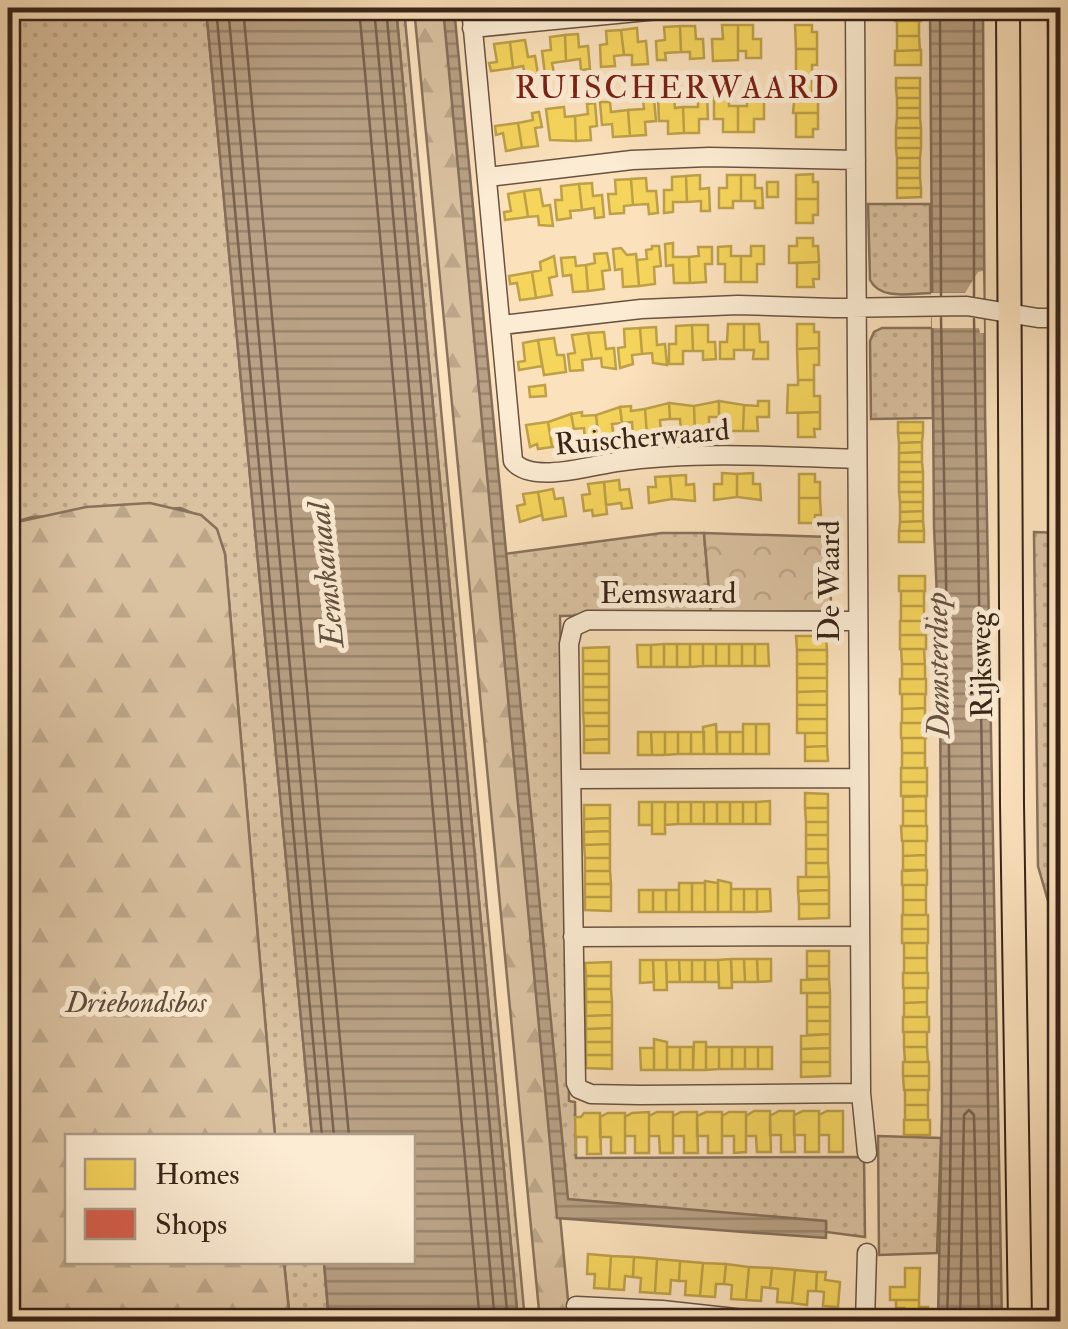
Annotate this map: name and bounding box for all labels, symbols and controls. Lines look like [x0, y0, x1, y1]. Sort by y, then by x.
district label: RUISCHERWAARD [515, 68, 841, 108]
street label: Ruischerwaard [553, 411, 731, 464]
water label: Eemskanaal [298, 498, 354, 651]
street label: De Waard [811, 520, 848, 642]
street label: Eemswaard [600, 575, 736, 612]
water label: Damsterdiep [917, 592, 959, 739]
street label: Rijksweg [962, 610, 1001, 718]
park label: Driebondsbos [64, 984, 207, 1021]
legend [65, 1134, 415, 1264]
text: Homes [155, 1156, 240, 1193]
text: Shops [155, 1206, 227, 1243]

